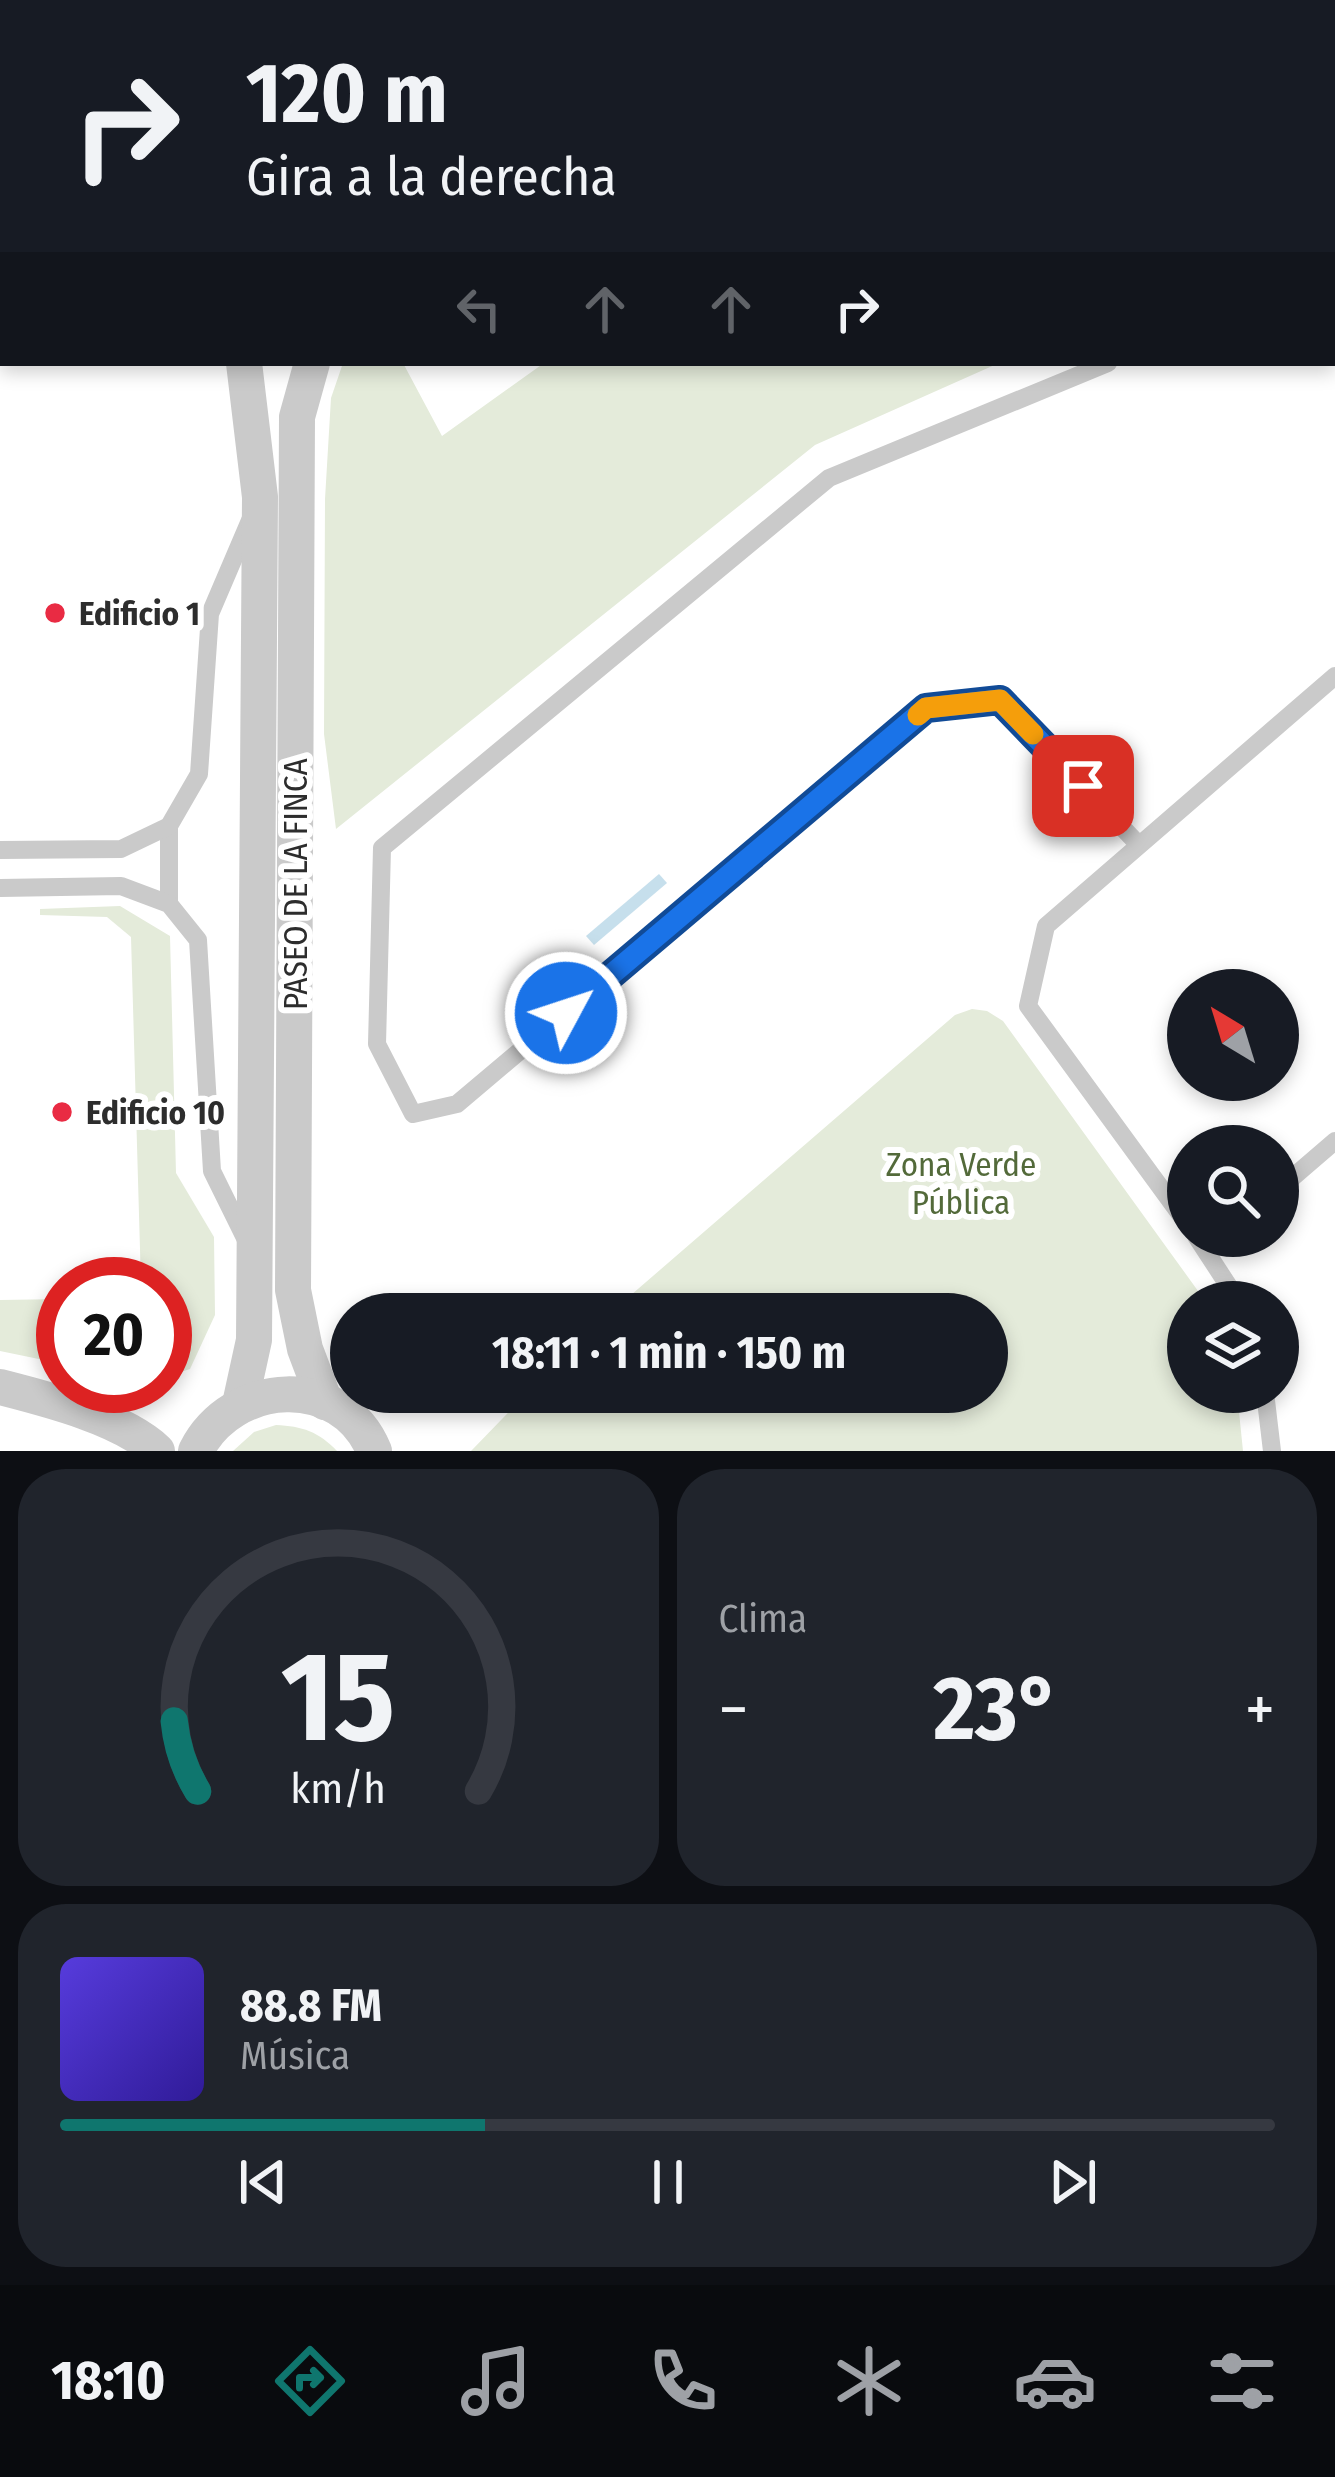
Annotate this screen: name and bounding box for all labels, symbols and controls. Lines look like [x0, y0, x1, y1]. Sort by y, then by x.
text: 120 m [246, 43, 448, 144]
icon: right [48, 48, 204, 204]
text: Gira a la derecha [246, 145, 617, 209]
icon: left [446, 276, 512, 342]
icon: ahead [572, 276, 638, 342]
icon: ahead [698, 276, 764, 342]
icon: right [824, 276, 890, 342]
place label: Edificio 1 [79, 594, 200, 634]
marker: Edificio 1 [42, 600, 68, 626]
pin [1032, 735, 1134, 837]
icon: arrive [1050, 753, 1116, 819]
street label: PASEO DE LA FINCA [276, 757, 316, 1010]
position arrow [503, 950, 629, 1076]
north arrow [1167, 969, 1299, 1101]
map controls [1167, 969, 1299, 1413]
place label: Edificio 10 [86, 1093, 225, 1133]
marker: Edificio 10 [49, 1099, 75, 1125]
button: search [1167, 1125, 1299, 1257]
park label: Zona Verde Pública [886, 1145, 1036, 1223]
speed limit sign: 20 [36, 1257, 192, 1413]
button: layers [1167, 1281, 1299, 1413]
text: 18:11 · 1 min · 150 m [492, 1326, 846, 1380]
text: Clima [719, 1596, 807, 1642]
text: 15 [281, 1623, 395, 1773]
text: 23° [933, 1655, 1060, 1763]
text: − [719, 1670, 748, 1749]
text: + [1245, 1670, 1275, 1749]
text: km/h [290, 1762, 386, 1813]
text: 88.8 FM [240, 1979, 382, 2033]
text: Música [240, 2033, 350, 2079]
icon: previous [230, 2149, 296, 2215]
icon: pause [635, 2149, 701, 2215]
icon: next [1040, 2149, 1106, 2215]
icon: directions [268, 2339, 352, 2423]
icon: music [454, 2339, 538, 2423]
icon: phone [641, 2339, 725, 2423]
icon: climate [827, 2339, 911, 2423]
icon: car [1013, 2339, 1097, 2423]
icon: filters [1200, 2339, 1284, 2423]
text: 18:10 [51, 2349, 165, 2413]

